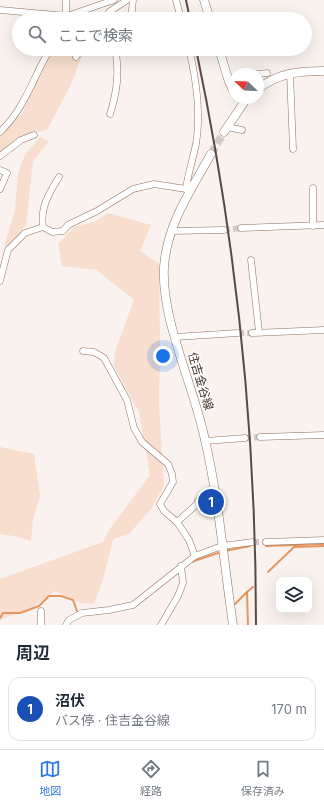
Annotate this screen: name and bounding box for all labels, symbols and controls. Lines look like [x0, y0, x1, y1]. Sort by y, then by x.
search box [12, 12, 312, 56]
icon: search [26, 23, 48, 45]
text: ここで検索 [58, 26, 133, 45]
north arrow [228, 68, 264, 104]
your location [153, 346, 173, 366]
street label: 住吉金谷線 [185, 350, 217, 412]
pin: 1 [198, 487, 224, 517]
map controls [276, 577, 312, 613]
button: layers [276, 577, 312, 613]
text: 周辺 [16, 643, 50, 663]
text: 沼伏 [55, 691, 85, 710]
text: 1 [27, 701, 33, 717]
text: 170 m [271, 701, 307, 717]
text: バス停 · 住吉金谷線 [55, 712, 170, 728]
tab: 地図 [39, 758, 61, 798]
tab: 経路 [140, 758, 162, 798]
tab: 保存済み [241, 758, 285, 798]

